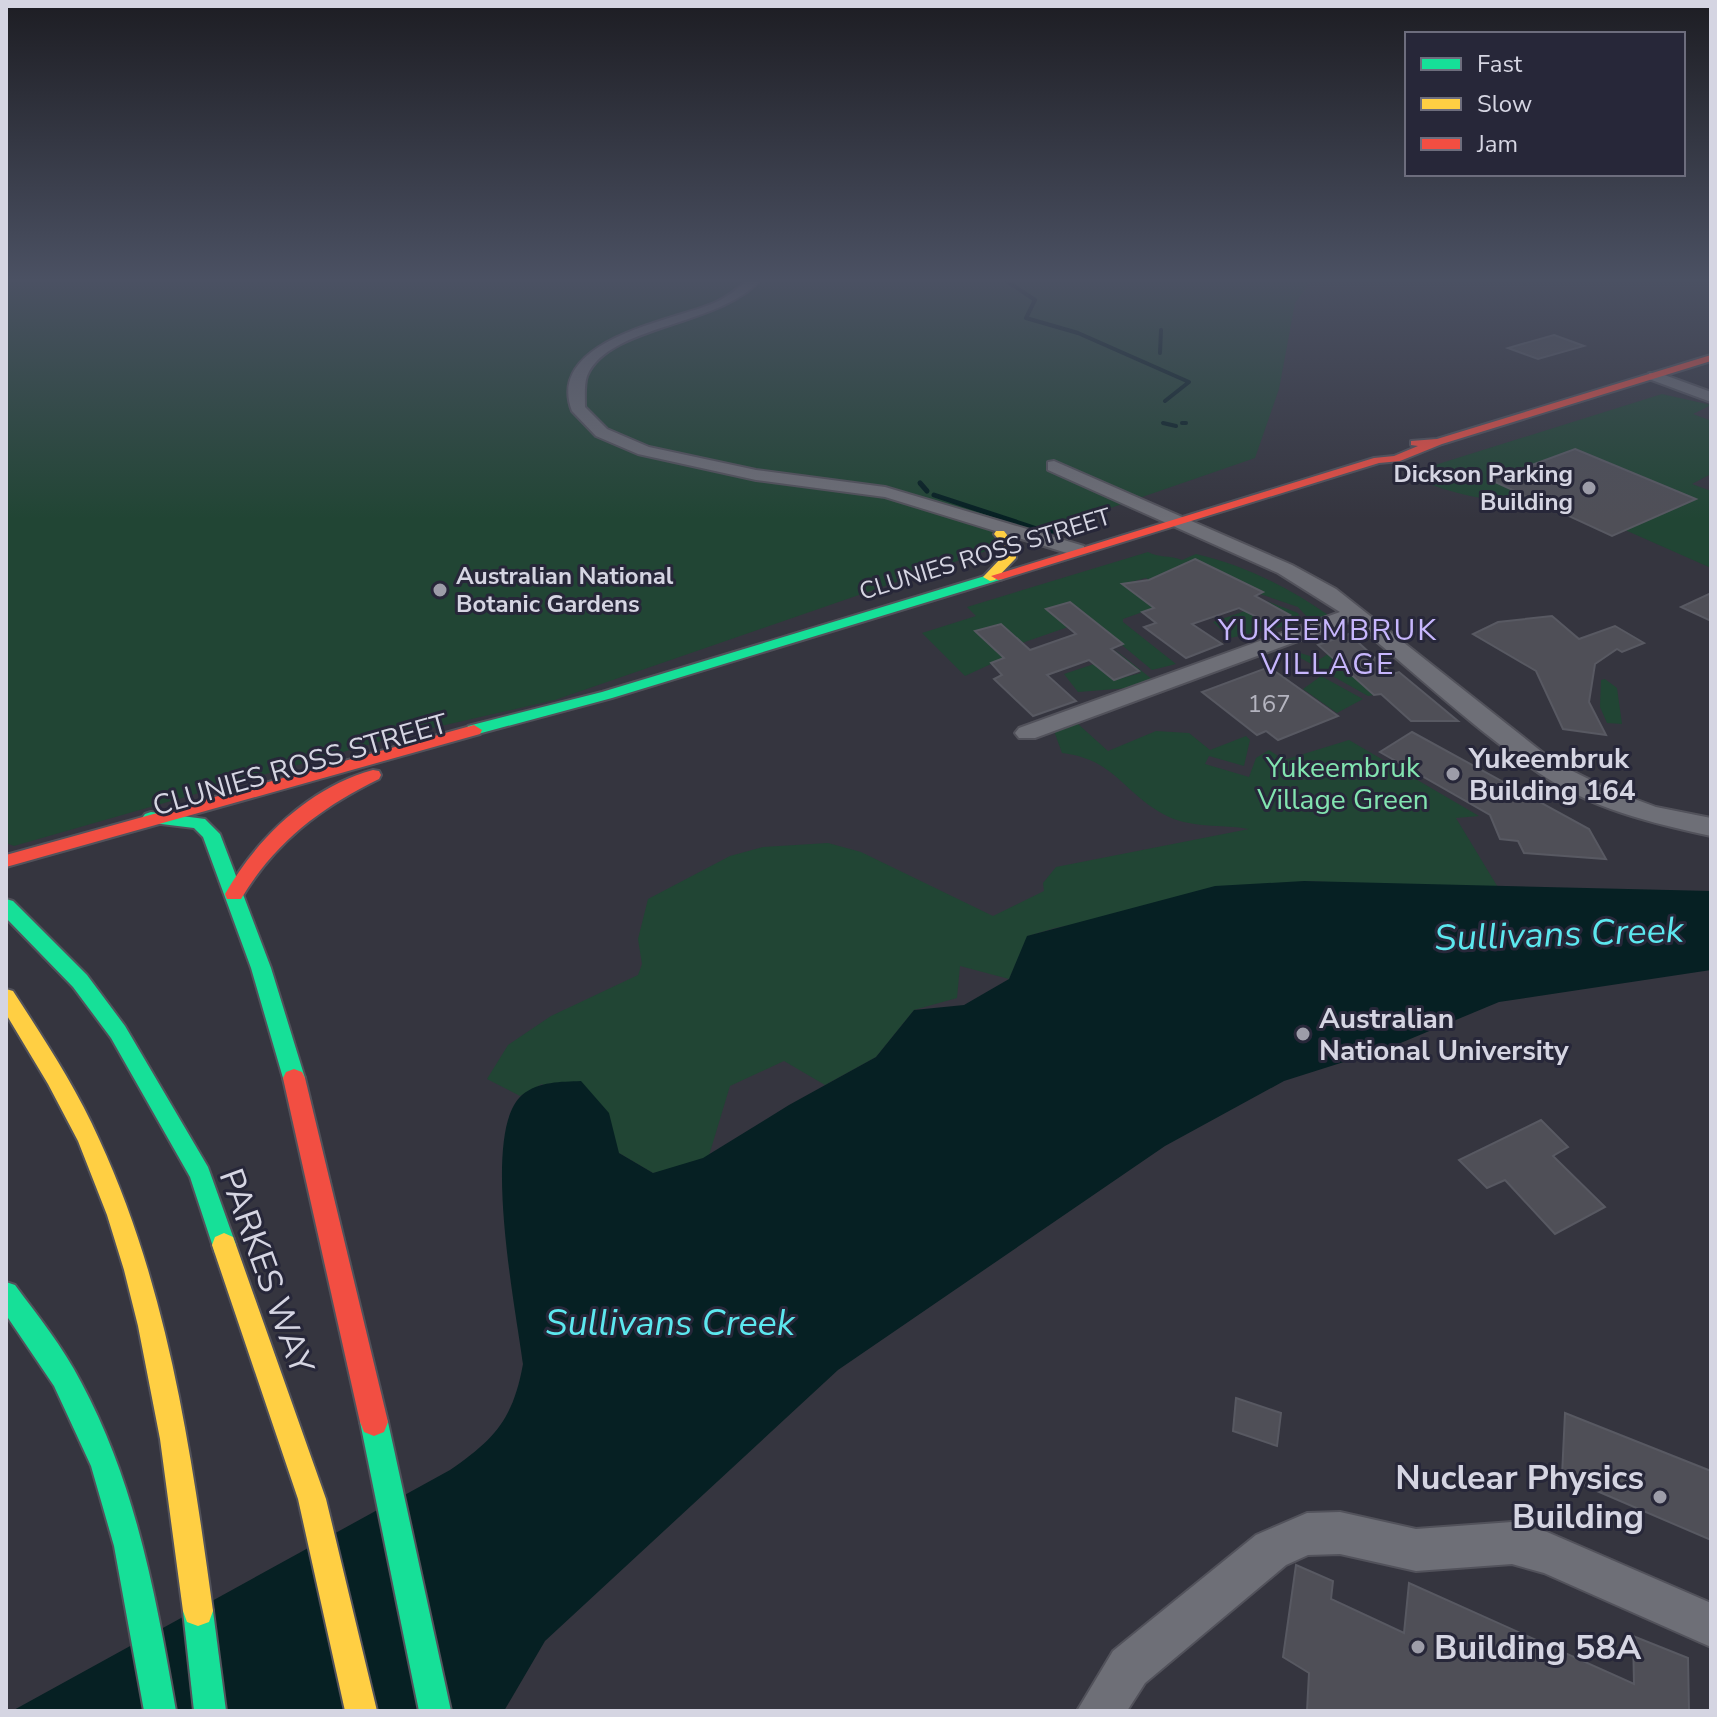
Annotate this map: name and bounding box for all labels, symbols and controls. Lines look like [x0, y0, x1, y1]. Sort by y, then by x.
legend [1405, 32, 1685, 176]
text: Fast [1477, 48, 1523, 80]
text: Slow [1477, 88, 1532, 120]
text: Jam [1476, 128, 1518, 160]
place label: Dickson Parking Building [1393, 458, 1573, 518]
marker: Dickson Parking Building [1580, 479, 1598, 497]
street label: CLUNIES ROSS STREET [855, 500, 1115, 608]
place label: Australian National Botanic Gardens [456, 560, 674, 620]
marker: Australian National Botanic Gardens [431, 581, 449, 599]
district label: YUKEEMBRUK VILLAGE [1217, 610, 1438, 685]
house number: 167 [1247, 688, 1291, 720]
street label: CLUNIES ROSS STREET [148, 705, 452, 825]
place label: Yukeembruk Building 164 [1468, 740, 1636, 810]
park label: Yukeembruk Village Green [1256, 749, 1429, 819]
marker: Yukeembruk Building 164 [1444, 765, 1462, 783]
water label: Sullivans Creek [1434, 906, 1686, 963]
place label: Australian National University [1319, 1000, 1569, 1070]
marker: Australian National University [1294, 1025, 1312, 1043]
street label: PARKES WAY [208, 1162, 325, 1381]
water label: Sullivans Creek [545, 1299, 796, 1348]
place label: Nuclear Physics Building [1395, 1455, 1644, 1540]
marker: Nuclear Physics Building [1651, 1488, 1669, 1506]
place label: Building 58A [1434, 1625, 1642, 1671]
marker: Building 58A [1409, 1638, 1427, 1656]

